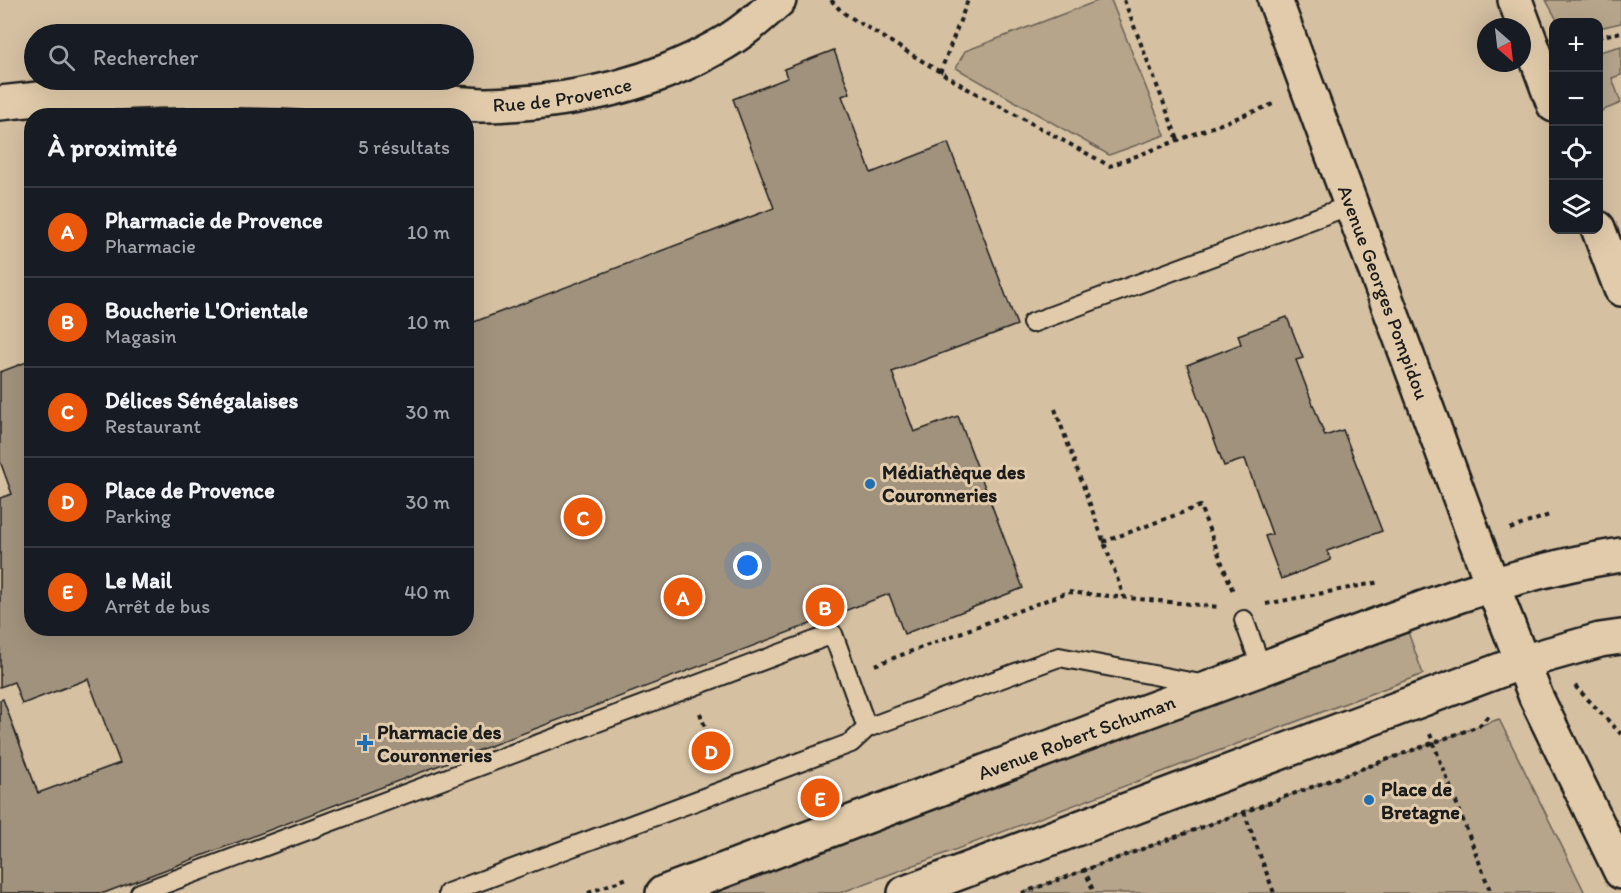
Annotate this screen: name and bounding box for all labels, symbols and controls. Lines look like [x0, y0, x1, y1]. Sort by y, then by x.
north arrow [1477, 18, 1531, 72]
map controls [1549, 18, 1603, 234]
button: + [1549, 18, 1603, 72]
search box [24, 24, 474, 90]
icon: search [45, 41, 78, 74]
text: Rechercher [93, 44, 198, 71]
street label: Rue de Provence [492, 72, 635, 117]
button: − [1549, 72, 1603, 126]
button: locate [1549, 126, 1603, 180]
text: À proximité [48, 131, 177, 163]
text: 5 résultats [358, 135, 450, 159]
button: layers [1549, 180, 1603, 234]
street label: Avenue Georges Pompidou [1333, 182, 1434, 403]
text: Pharmacie de Provence [105, 207, 323, 234]
text: A [61, 220, 74, 244]
text: 10 m [407, 220, 450, 244]
text: Pharmacie [105, 234, 196, 258]
text: Boucherie L'Orientale [105, 297, 308, 324]
text: B [61, 310, 74, 334]
text: 10 m [407, 310, 450, 334]
text: Magasin [105, 324, 177, 348]
text: Délices Sénégalaises [105, 387, 298, 414]
text: C [61, 400, 74, 424]
text: 30 m [405, 400, 450, 424]
text: Restaurant [105, 414, 201, 438]
place label: Médiathèque des Couronneries [882, 460, 1026, 507]
text: Place de Provence [105, 477, 275, 504]
marker: Médiathèque des Couronneries [863, 477, 877, 491]
text: D [61, 490, 74, 514]
text: 30 m [405, 490, 450, 514]
pin: C [564, 494, 602, 540]
text: Parking [105, 504, 171, 528]
your location [733, 551, 762, 580]
text: Le Mail [105, 567, 172, 594]
pin: A [664, 574, 702, 620]
text: E [62, 580, 73, 604]
text: 40 m [404, 580, 450, 604]
pin: B [806, 584, 844, 630]
text: Arrêt de bus [105, 594, 210, 618]
street label: Avenue Robert Schuman [975, 689, 1179, 785]
place label: Pharmacie des Couronneries [377, 720, 502, 767]
pin: D [692, 728, 730, 774]
marker: Pharmacie des Couronneries [358, 736, 372, 750]
pin: E [800, 776, 840, 820]
place label: Place de Bretagne [1381, 777, 1460, 825]
marker: Place de Bretagne [1362, 793, 1376, 807]

